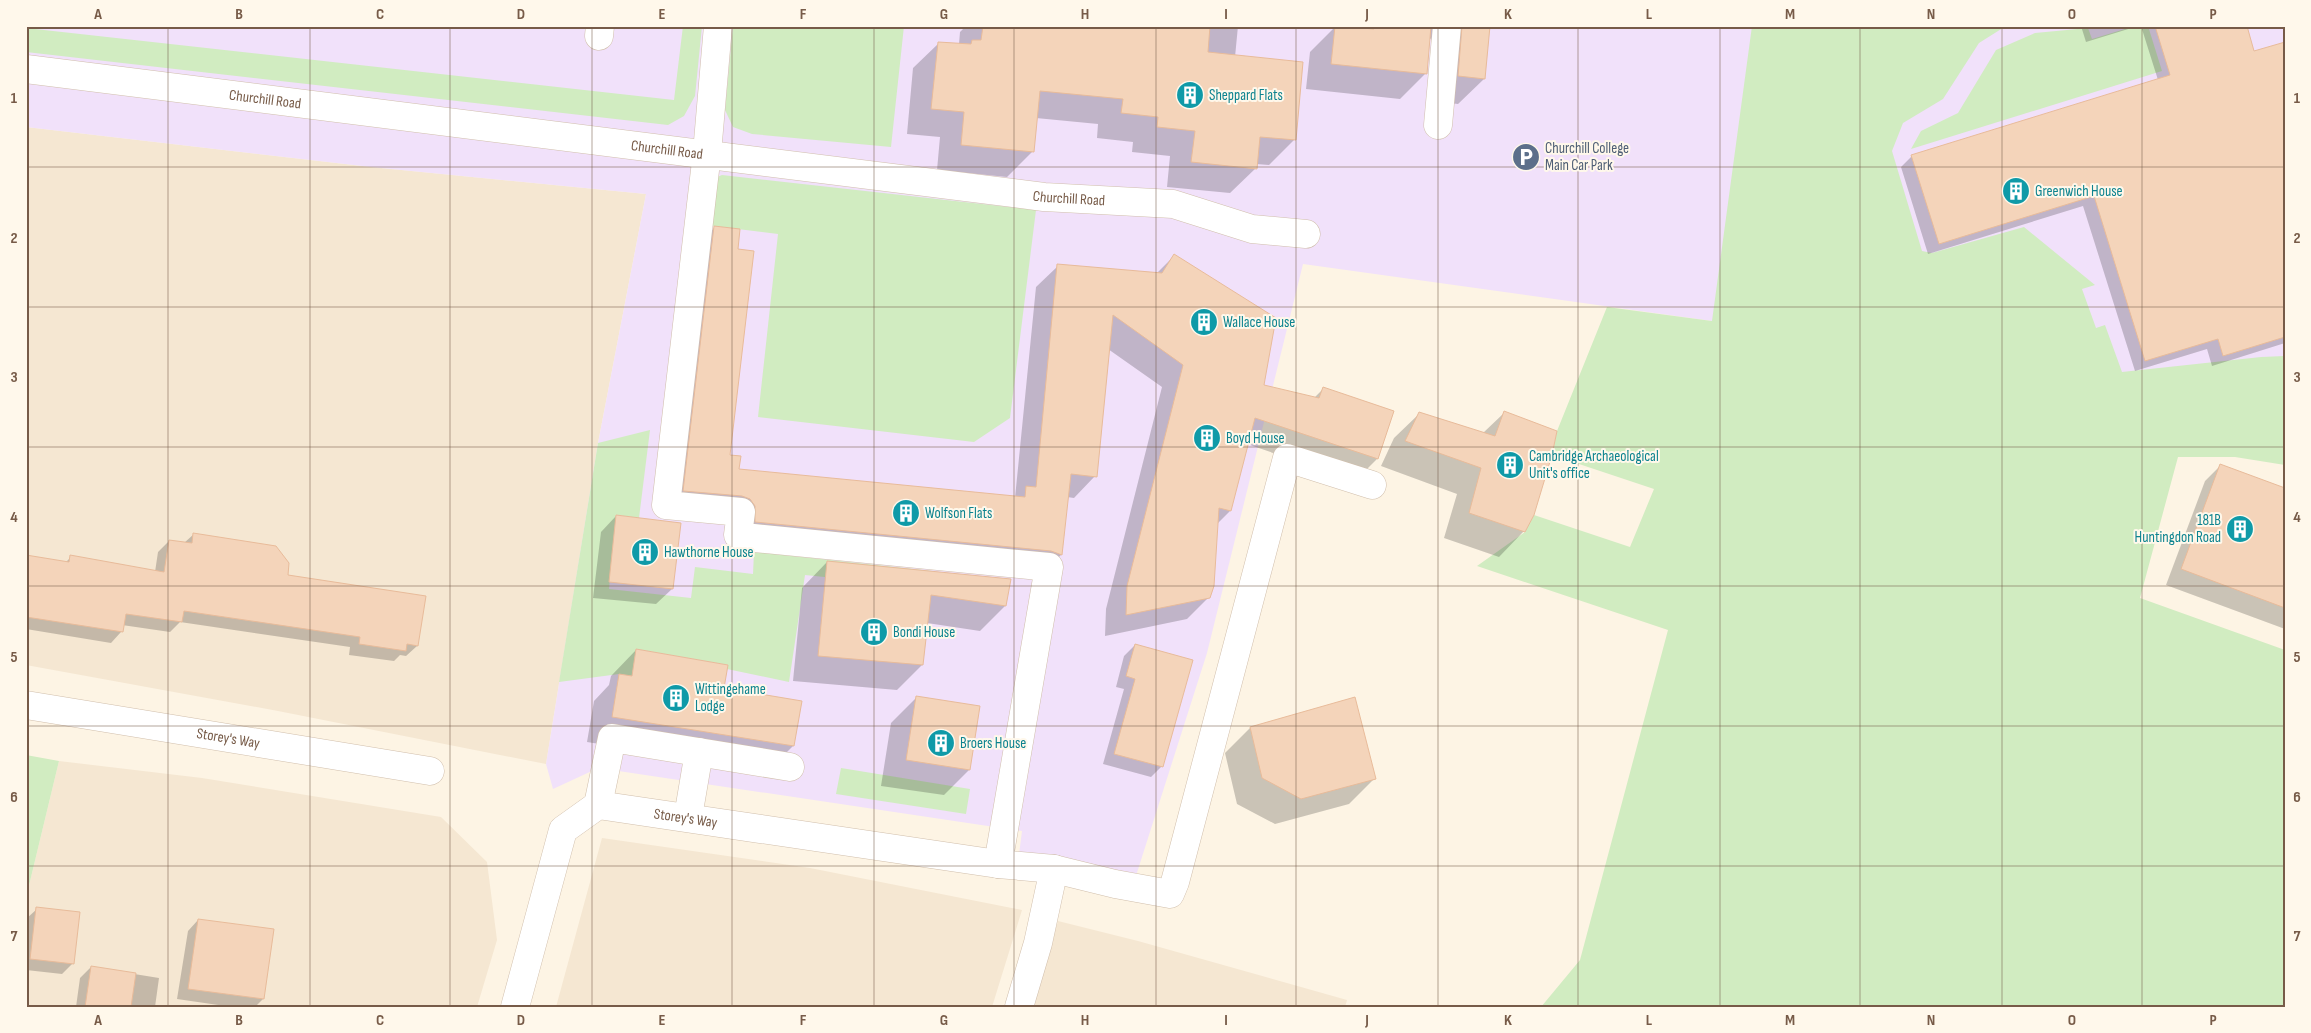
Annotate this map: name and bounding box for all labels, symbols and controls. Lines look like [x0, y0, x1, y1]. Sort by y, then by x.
text: A [93, 5, 102, 24]
text: B [235, 5, 243, 24]
text: C [376, 5, 384, 24]
text: D [517, 5, 525, 24]
text: E [659, 5, 666, 24]
text: F [800, 5, 807, 24]
text: G [940, 5, 948, 24]
text: H [1081, 5, 1089, 24]
text: I [1224, 5, 1228, 24]
text: J [1364, 5, 1369, 24]
text: K [1504, 5, 1512, 24]
text: L [1646, 5, 1653, 24]
text: M [1785, 5, 1795, 24]
text: N [1927, 5, 1935, 24]
text: O [2068, 5, 2076, 24]
text: P [2209, 5, 2217, 24]
building icon: Sheppard Flats [1175, 80, 1205, 110]
street label: Churchill Road [228, 85, 302, 113]
place label: Sheppard Flats [1209, 86, 1283, 105]
text: 1 [11, 89, 18, 108]
text: 1 [2294, 89, 2301, 108]
street label: Churchill Road [630, 136, 704, 164]
place label: Churchill College Main Car Park [1545, 139, 1629, 175]
parking icon: Churchill College Main Car Park [1511, 142, 1541, 172]
building icon: Greenwich House [2001, 176, 2031, 206]
place label: Greenwich House [2035, 182, 2123, 201]
street label: Churchill Road [1032, 186, 1106, 210]
text: 2 [10, 229, 18, 248]
text: 2 [2293, 229, 2301, 248]
building icon: Wallace House [1189, 307, 1219, 337]
place label: Wallace House [1223, 313, 1295, 332]
text: 3 [10, 368, 18, 387]
text: 3 [2293, 368, 2301, 387]
building icon: Boyd House [1192, 423, 1222, 453]
place label: Boyd House [1226, 429, 1285, 448]
place label: Cambridge Archaeological Unit's office [1529, 447, 1659, 483]
building icon: Cambridge Archaeological Unit's office [1495, 450, 1525, 480]
building icon: Wolfson Flats [891, 498, 921, 528]
place label: Wolfson Flats [925, 504, 992, 523]
text: 4 [10, 508, 18, 527]
text: 4 [2293, 508, 2301, 527]
place label: 181B Huntingdon Road [2135, 511, 2221, 547]
building icon: 181B Huntingdon Road [2225, 514, 2255, 544]
building icon: Hawthorne House [630, 537, 660, 567]
place label: Hawthorne House [664, 543, 754, 562]
building icon: Bondi House [859, 617, 889, 647]
place label: Bondi House [893, 623, 955, 642]
text: 5 [10, 648, 18, 667]
text: 5 [2293, 648, 2301, 667]
place label: Wittingehame Lodge [695, 680, 766, 716]
building icon: Wittingehame Lodge [661, 683, 691, 713]
street label: Storey's Way [195, 724, 262, 753]
building icon: Broers House [926, 728, 956, 758]
place label: Broers House [960, 734, 1026, 753]
text: 6 [10, 788, 18, 807]
text: 6 [2293, 788, 2301, 807]
street label: Storey's Way [653, 804, 719, 832]
text: 7 [11, 927, 18, 946]
text: 7 [2294, 927, 2301, 946]
text: A [93, 1011, 102, 1030]
text: B [235, 1011, 243, 1030]
text: C [376, 1011, 384, 1030]
text: D [517, 1011, 525, 1030]
text: E [659, 1011, 666, 1030]
text: F [800, 1011, 807, 1030]
text: G [940, 1011, 948, 1030]
text: H [1081, 1011, 1089, 1030]
text: I [1224, 1011, 1228, 1030]
text: J [1364, 1011, 1369, 1030]
text: K [1504, 1011, 1512, 1030]
text: L [1646, 1011, 1653, 1030]
text: M [1785, 1011, 1795, 1030]
text: N [1927, 1011, 1935, 1030]
text: O [2068, 1011, 2076, 1030]
text: P [2209, 1011, 2217, 1030]

